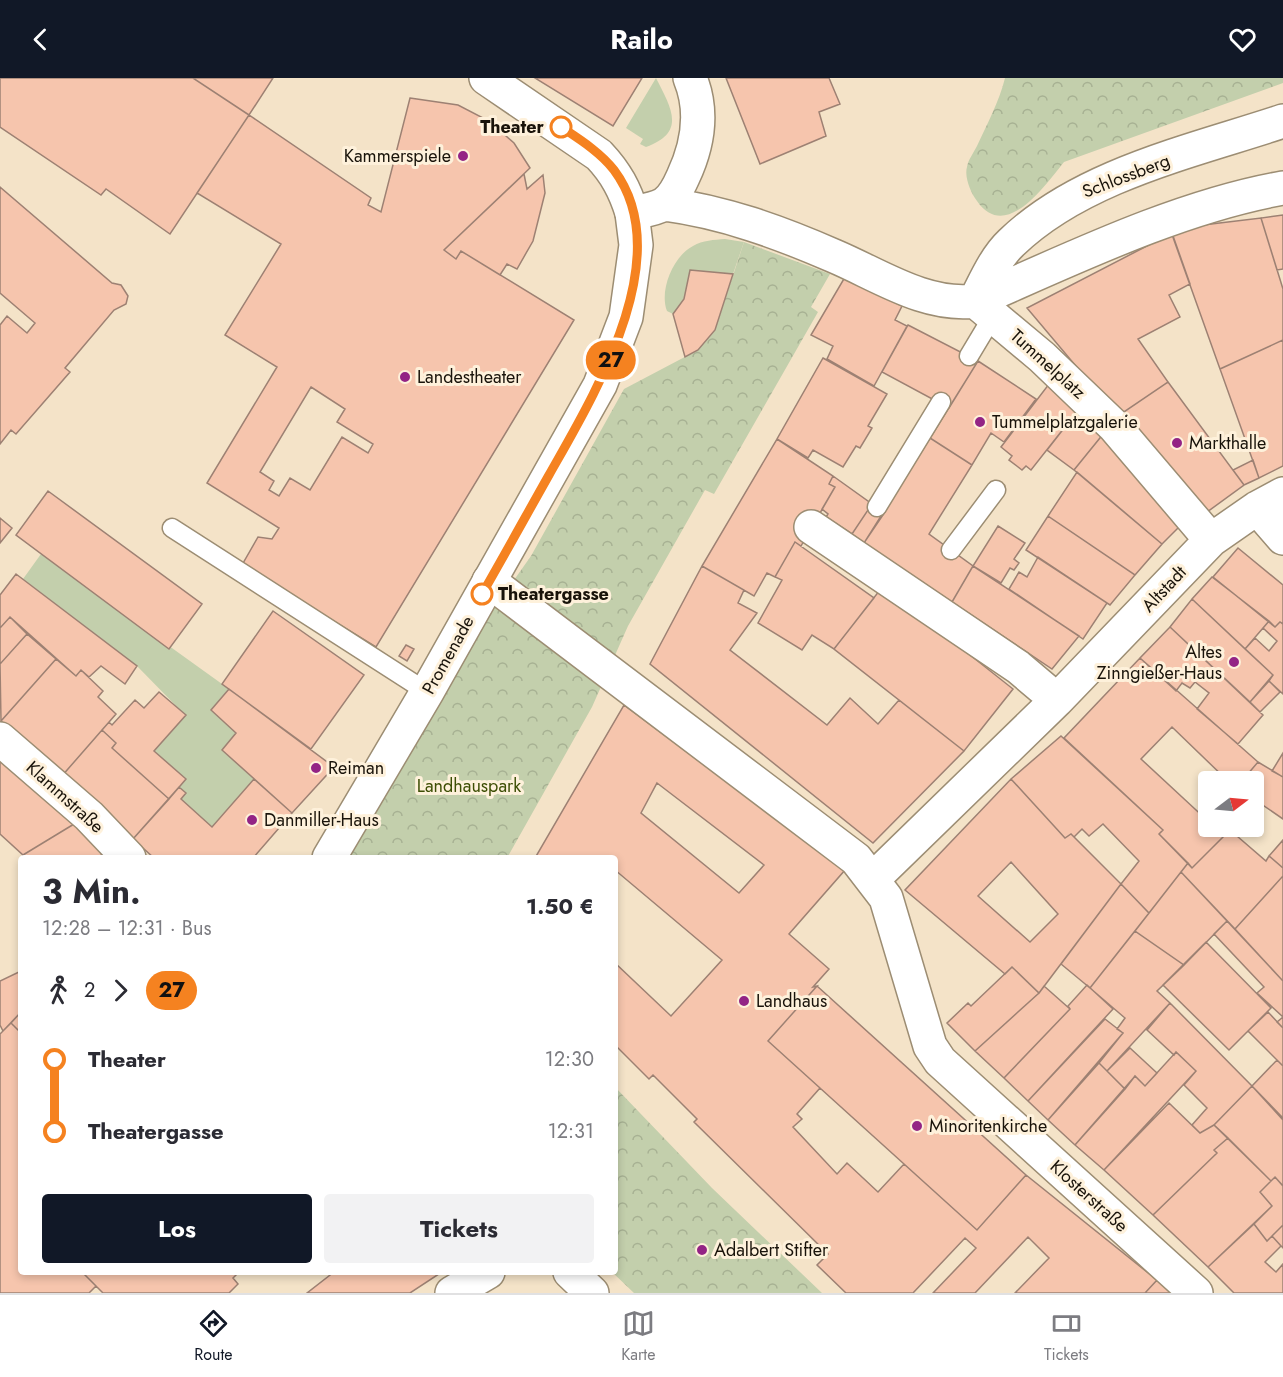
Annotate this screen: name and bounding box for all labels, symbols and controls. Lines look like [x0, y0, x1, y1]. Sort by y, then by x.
text: Railo [610, 20, 673, 59]
icon: back [24, 23, 57, 56]
icon: heart [1226, 23, 1259, 56]
place label: Theater [480, 114, 545, 140]
marker: Theater [550, 116, 572, 138]
place label: Kammerspiele [344, 143, 451, 169]
street label: Schlossberg [1078, 147, 1174, 205]
marker: Kammerspiele [456, 149, 470, 163]
street label: Tummelplatz [1005, 323, 1092, 405]
line badge: 27 [584, 340, 638, 380]
text: 27 [598, 345, 624, 375]
place label: Landestheater [417, 364, 522, 390]
marker: Landestheater [398, 370, 412, 384]
place label: Tummelplatzgalerie [992, 409, 1138, 435]
marker: Tummelplatzgalerie [973, 415, 987, 429]
place label: Markthalle [1189, 430, 1266, 456]
marker: Markthalle [1170, 436, 1184, 450]
street label: Altstadt [1136, 559, 1193, 618]
place label: Theatergasse [498, 581, 609, 607]
marker: Theatergasse [471, 583, 493, 605]
street label: Promenade [416, 611, 480, 699]
place label: Altes Zinngießer-Haus [1097, 639, 1222, 686]
marker: Altes Zinngießer-Haus [1227, 655, 1241, 669]
street label: Klammstraße [20, 755, 110, 839]
place label: Reiman [328, 755, 384, 781]
marker: Reiman [309, 761, 323, 775]
north arrow [1198, 771, 1264, 837]
map controls [1198, 771, 1264, 837]
park label: Landhauspark [417, 773, 521, 799]
place label: Danmiller-Haus [264, 807, 379, 833]
marker: Danmiller-Haus [245, 813, 259, 827]
text: 3 Min. [42, 868, 141, 915]
text: 1.50 € [526, 890, 594, 922]
text: 12:28 – 12:31 · Bus [42, 914, 212, 943]
icon: walk [42, 974, 75, 1007]
icon: forward [104, 974, 137, 1007]
text: 27 [158, 975, 185, 1005]
text: 2 [84, 976, 95, 1005]
place label: Landhaus [756, 988, 827, 1014]
marker: Landhaus [737, 994, 751, 1008]
text: Theater [88, 1043, 166, 1075]
text: 12:30 [545, 1045, 594, 1074]
place label: Minoritenkirche [929, 1113, 1047, 1139]
text: Theatergasse [88, 1115, 224, 1147]
text: 12:31 [548, 1117, 594, 1146]
marker: Minoritenkirche [910, 1119, 924, 1133]
street label: Klosterstraße [1044, 1154, 1134, 1238]
button: Los [42, 1194, 312, 1263]
button: Tickets [324, 1194, 594, 1263]
place label: Adalbert Stifter [714, 1237, 829, 1263]
marker: Adalbert Stifter [695, 1243, 709, 1257]
tab: Route [194, 1307, 233, 1366]
tab: Karte [621, 1307, 655, 1366]
tab: Tickets [1044, 1307, 1089, 1366]

